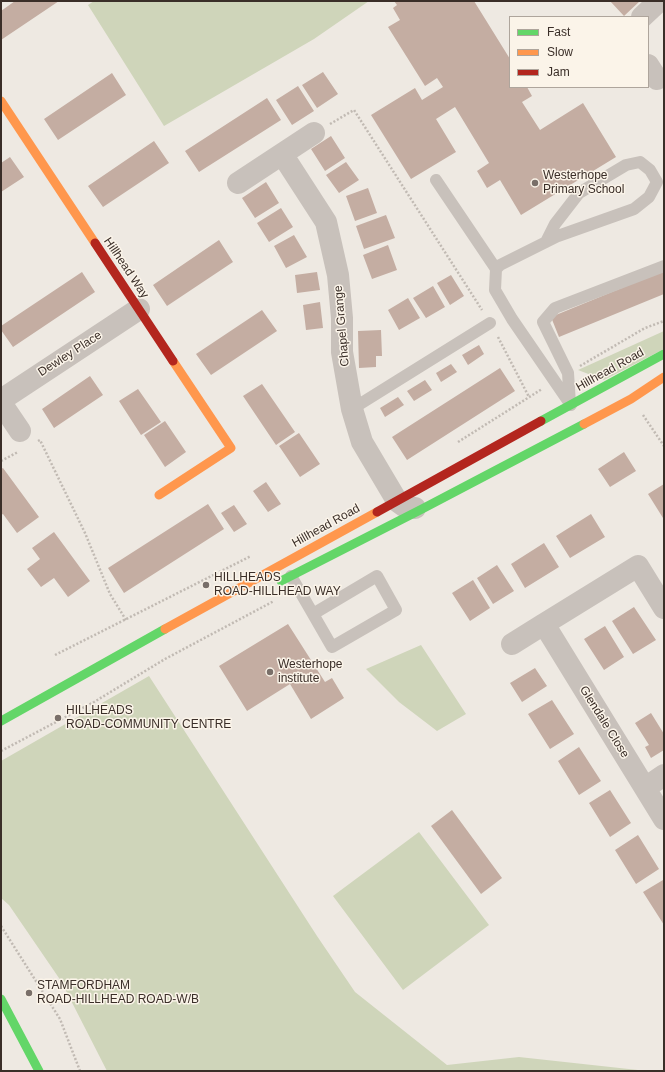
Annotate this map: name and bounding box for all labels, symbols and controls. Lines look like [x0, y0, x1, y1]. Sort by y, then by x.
legend [509, 16, 649, 88]
text: Fast [547, 25, 570, 39]
text: Slow [547, 45, 573, 59]
text: Jam [547, 65, 570, 79]
place label: Westerhope Primary School [543, 169, 624, 197]
marker: Westerhope Primary School [530, 178, 540, 188]
street label: Hillhead Way [100, 235, 152, 301]
street label: Chapel Grange [331, 285, 353, 367]
street label: Dewley Place [36, 328, 104, 380]
street label: Hillhead Road [574, 345, 646, 395]
street label: Hillhead Road [290, 501, 362, 551]
place label: HILLHEADS ROAD-HILLHEAD WAY [214, 571, 341, 599]
marker: HILLHEADS ROAD-HILLHEAD WAY [201, 580, 211, 590]
place label: Westerhope institute [278, 658, 342, 686]
marker: Westerhope institute [265, 667, 275, 677]
street label: Glendale Close [576, 683, 632, 761]
place label: HILLHEADS ROAD-COMMUNITY CENTRE [66, 704, 231, 732]
marker: HILLHEADS ROAD-COMMUNITY CENTRE [53, 713, 63, 723]
place label: STAMFORDHAM ROAD-HILLHEAD ROAD-W/B [37, 979, 199, 1007]
marker: STAMFORDHAM ROAD-HILLHEAD ROAD-W/B [24, 988, 34, 998]

